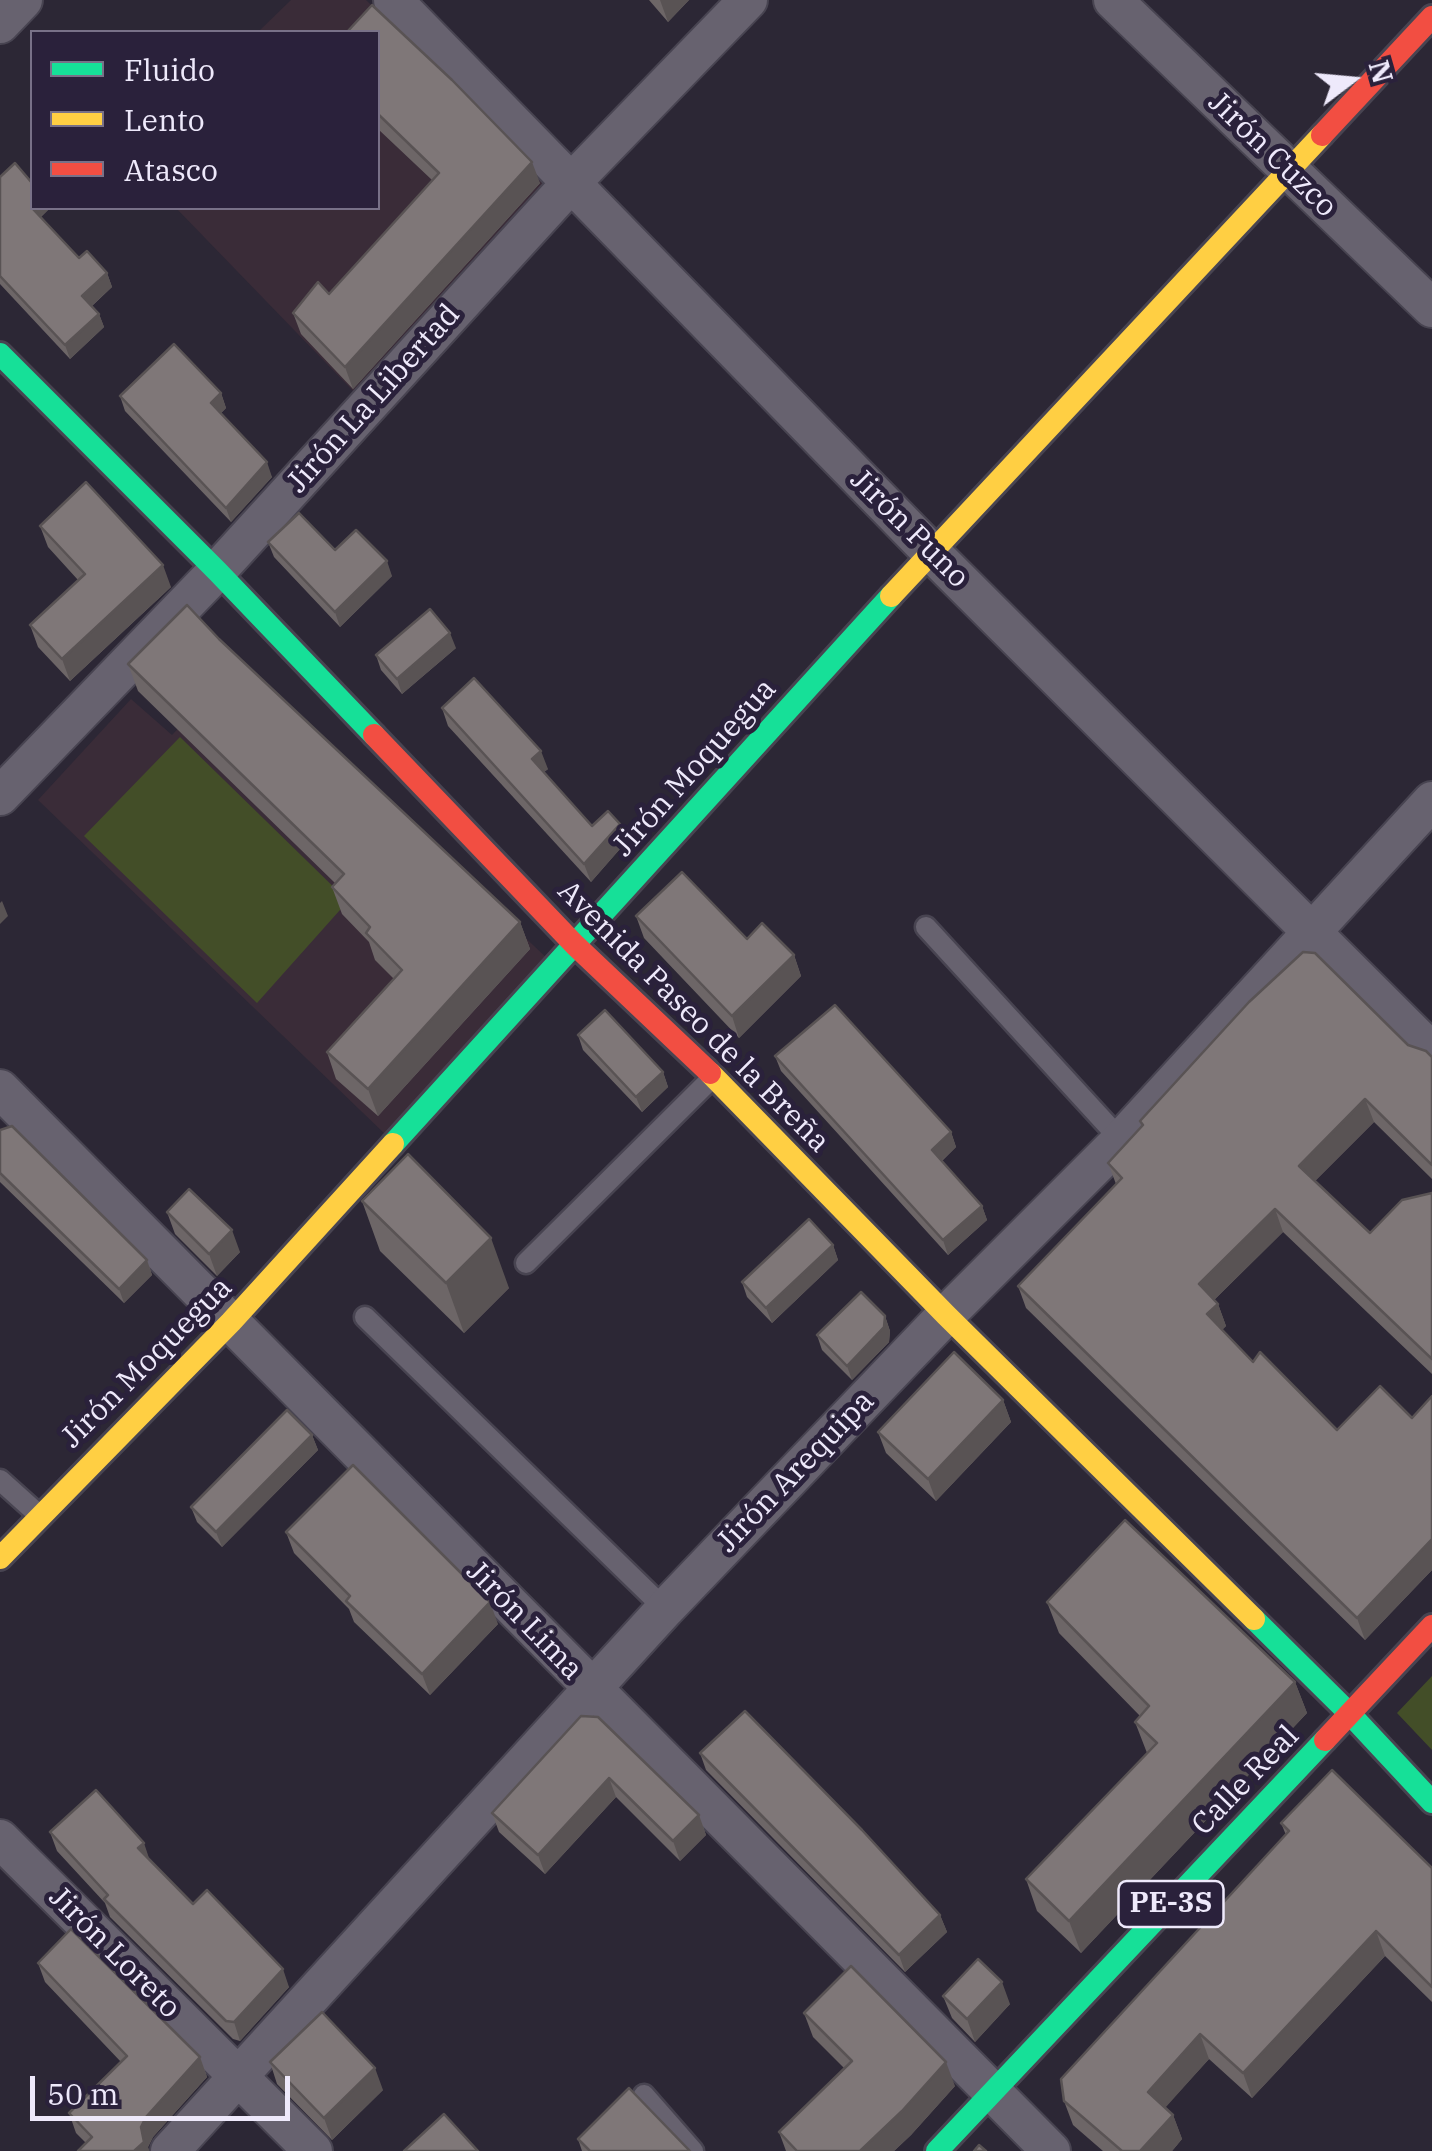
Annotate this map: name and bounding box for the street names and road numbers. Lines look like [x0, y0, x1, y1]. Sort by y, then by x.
street label: Jirón Cuzco [1200, 85, 1344, 225]
street label: Jirón La Libertad [280, 297, 468, 501]
street label: Jirón Puno [842, 462, 976, 596]
street label: Jirón Moquegua [606, 672, 784, 864]
street label: Avenida Paseo de la Breña [550, 874, 836, 1160]
street label: Jirón Moquegua [54, 1270, 240, 1456]
street label: Jirón Arequipa [710, 1384, 882, 1560]
street label: Jirón Lima [458, 1554, 590, 1688]
street label: Calle Real [1185, 1719, 1307, 1843]
street label: Jirón Loreto [41, 1880, 187, 2026]
road number: PE-3S [1118, 1881, 1224, 1927]

